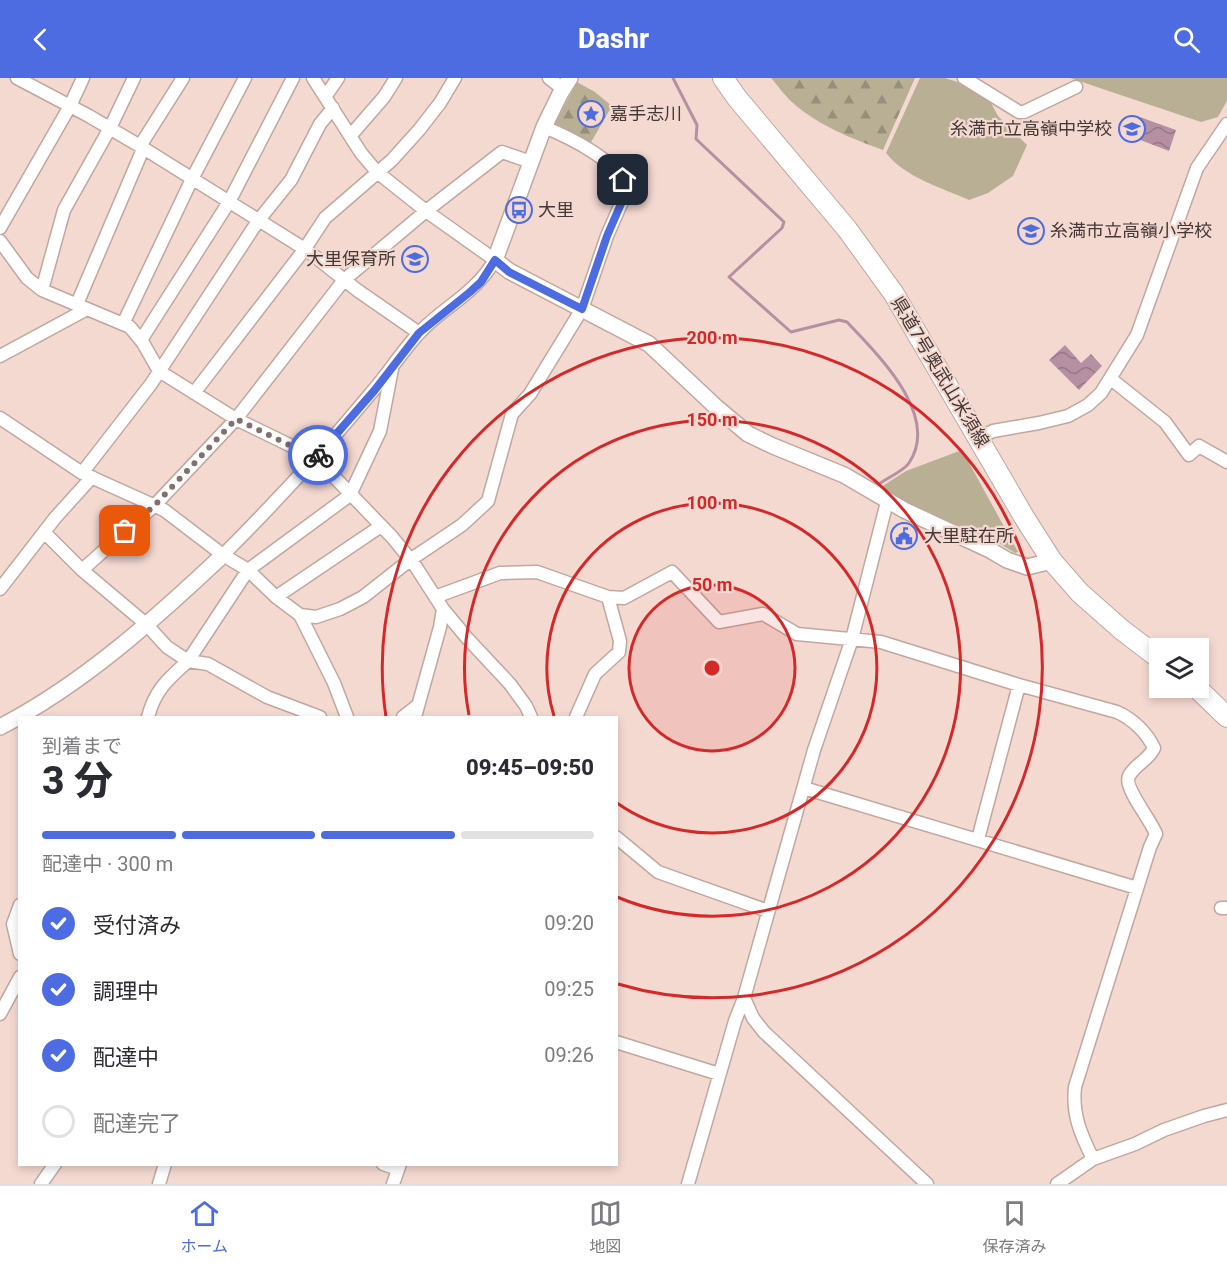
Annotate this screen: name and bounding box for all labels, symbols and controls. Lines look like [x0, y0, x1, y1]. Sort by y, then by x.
icon: back [24, 23, 57, 56]
text: Dashr [578, 23, 649, 55]
icon: search [1170, 23, 1203, 56]
place icon: 嘉手志川 [576, 99, 606, 129]
place label: 嘉手志川 [610, 103, 682, 124]
school or university icon: 糸満市立高嶺中学校 [1117, 114, 1147, 144]
place label: 糸満市立高嶺中学校 [950, 118, 1112, 139]
pin [597, 154, 648, 205]
icon: home [606, 163, 639, 196]
bus stop icon: 大里 [504, 195, 534, 225]
place label: 大里 [538, 199, 574, 220]
school or university icon: 糸満市立高嶺小学校 [1016, 216, 1046, 246]
place label: 糸満市立高嶺小学校 [1050, 220, 1212, 241]
school or university icon: 大里保育所 [400, 244, 430, 274]
place label: 大里保育所 [306, 248, 396, 269]
street label: 県道7号奥武山米須線 [887, 293, 994, 451]
text: 200 m [686, 327, 738, 348]
text: 150 m [686, 409, 738, 430]
courier [288, 425, 348, 485]
icon: bike [302, 439, 335, 472]
text: 100 m [686, 492, 738, 513]
pin [99, 505, 150, 556]
icon: bag [108, 514, 141, 547]
public building icon: 大里駐在所 [889, 521, 919, 551]
place label: 大里駐在所 [924, 525, 1014, 546]
text: 50 m [692, 574, 732, 595]
map controls [1149, 638, 1209, 698]
button: layers [1149, 638, 1209, 698]
centre of rings [702, 658, 722, 678]
text: 到着まで [42, 734, 122, 758]
text: 09:45–09:50 [466, 755, 594, 780]
text: 3 分 [42, 758, 113, 804]
text: 配達中 · 300 m [42, 852, 173, 876]
icon: check [42, 907, 75, 940]
text: 09:20 [544, 911, 594, 935]
text: 受付済み [93, 913, 181, 938]
icon: check [42, 973, 75, 1006]
text: 09:25 [544, 977, 594, 1001]
text: 調理中 [93, 979, 159, 1004]
icon: check [42, 1039, 75, 1072]
text: 09:26 [544, 1043, 594, 1067]
text: 配達中 [93, 1045, 159, 1070]
text: 配達完了 [93, 1111, 181, 1136]
tab: ホーム [180, 1197, 228, 1257]
tab: 地図 [589, 1197, 622, 1257]
tab: 保存済み [983, 1197, 1047, 1257]

